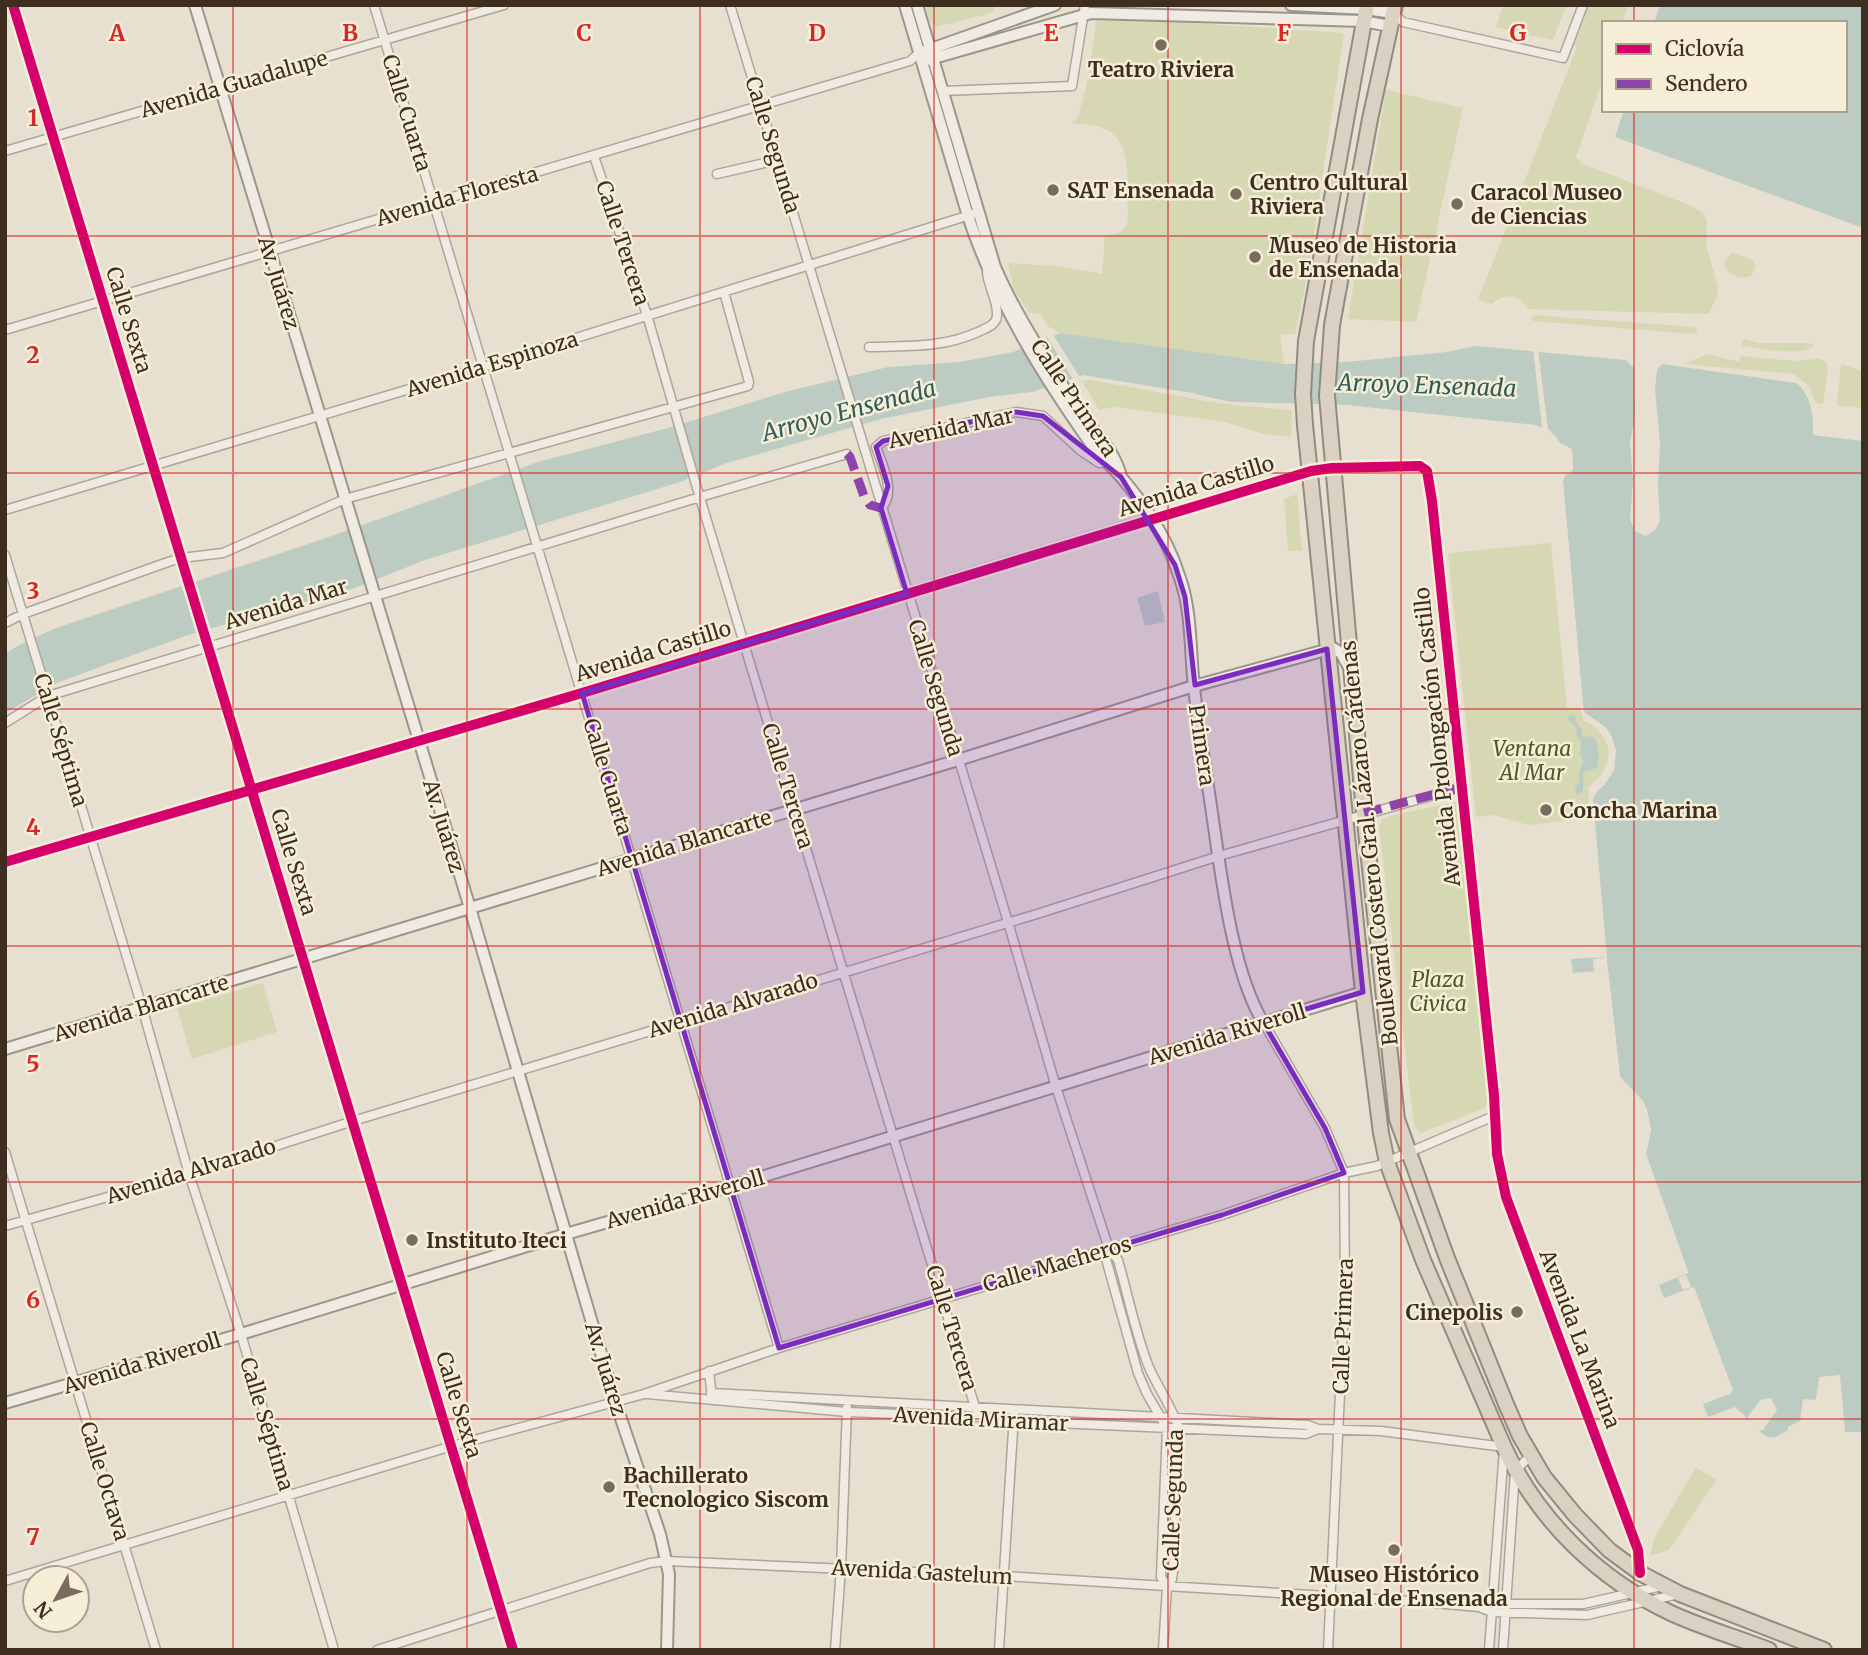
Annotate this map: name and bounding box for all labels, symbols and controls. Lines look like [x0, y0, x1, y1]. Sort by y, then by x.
text: A [108, 18, 126, 47]
text: B [342, 18, 358, 47]
text: C [576, 18, 592, 47]
text: D [808, 18, 826, 47]
text: E [1043, 18, 1059, 47]
text: F [1277, 18, 1291, 47]
text: G [1510, 18, 1527, 47]
legend [1602, 21, 1847, 112]
text: Ciclovía [1665, 35, 1744, 62]
marker: Teatro Riviera [1153, 37, 1169, 53]
street label: Avenida Guadalupe [136, 44, 331, 124]
street label: Calle Cuarta [376, 51, 438, 175]
place label: Teatro Riviera [1088, 56, 1235, 83]
text: Sendero [1665, 70, 1748, 97]
street label: Calle Segunda [739, 73, 807, 217]
text: 1 [28, 103, 39, 132]
street label: Avenida Floresta [372, 160, 541, 232]
place label: Centro Cultural Riviera [1250, 169, 1408, 220]
street label: Calle Tercera [590, 177, 656, 309]
place label: SAT Ensenada [1067, 177, 1215, 204]
place label: Caracol Museo de Ciencias [1471, 179, 1622, 230]
marker: SAT Ensenada [1045, 182, 1061, 198]
marker: Centro Cultural Riviera [1228, 186, 1244, 202]
marker: Caracol Museo de Ciencias [1449, 196, 1465, 212]
street label: Av. Juárez [252, 232, 306, 333]
place label: Museo de Historia de Ensenada [1269, 232, 1457, 283]
marker: Museo de Historia de Ensenada [1247, 249, 1263, 265]
street label: Calle Sexta [100, 263, 158, 377]
street label: Avenida Espinoza [402, 325, 581, 403]
street label: Calle Primera [1025, 334, 1123, 462]
text: 2 [26, 340, 40, 369]
water label: Arroyo Ensenada [1335, 367, 1517, 403]
water label: Arroyo Ensenada [757, 373, 939, 448]
street label: Avenida Mar [885, 402, 1016, 455]
street label: Avenida Castillo [1114, 449, 1277, 523]
street label: Avenida Mar [220, 572, 351, 636]
text: 3 [26, 576, 40, 605]
street label: Avenida Prolongación Castillo [1408, 586, 1466, 889]
street label: Avenida Castillo [571, 614, 734, 688]
street label: Calle Segunda [902, 616, 970, 760]
street label: Boulevard Costero Gral. Lázaro Cárdenas [1334, 639, 1404, 1047]
street label: Calle Séptima [28, 670, 94, 810]
street label: Primera [1183, 703, 1221, 787]
street label: Calle Cuarta [577, 715, 639, 839]
street label: Calle Tercera [756, 720, 820, 852]
park label: Ventana Al Mar [1493, 735, 1571, 786]
street label: Av. Juárez [417, 775, 471, 876]
place label: Concha Marina [1560, 797, 1718, 824]
marker: Concha Marina [1538, 802, 1554, 818]
street label: Avenida Blancarte [592, 804, 775, 883]
street label: Calle Sexta [265, 805, 323, 919]
text: 4 [26, 812, 41, 841]
street label: Avenida Alvarado [644, 966, 821, 1044]
park label: Plaza Civica [1409, 966, 1467, 1017]
street label: Avenida Blancarte [49, 969, 232, 1048]
street label: Avenida Riveroll [1144, 997, 1310, 1071]
text: 5 [26, 1049, 40, 1078]
street label: Avenida Alvarado [102, 1132, 279, 1210]
street label: Avenida Riveroll [602, 1163, 768, 1235]
place label: Instituto Iteci [426, 1227, 567, 1254]
street label: Calle Macheros [980, 1230, 1134, 1298]
marker: Instituto Iteci [404, 1232, 420, 1248]
street label: Avenida La Marina [1533, 1245, 1627, 1432]
street label: Calle Primera [1327, 1257, 1359, 1395]
street label: Calle Tercera [920, 1262, 984, 1394]
text: 6 [26, 1285, 40, 1314]
place label: Cinepolis [1406, 1299, 1503, 1326]
marker: Cinepolis [1509, 1304, 1525, 1320]
street label: Av. Juárez [579, 1318, 633, 1419]
street label: Avenida Riveroll [59, 1326, 225, 1400]
street label: Calle Sexta [430, 1348, 488, 1462]
street label: Calle Séptima [234, 1354, 300, 1494]
street label: Avenida Miramar [892, 1401, 1069, 1437]
street label: Calle Octava [74, 1418, 136, 1544]
street label: Calle Segunda [1157, 1429, 1189, 1571]
place label: Bachillerato Tecnologico Siscom [623, 1462, 829, 1513]
marker: Bachillerato Tecnologico Siscom [601, 1479, 617, 1495]
text: 7 [26, 1522, 40, 1551]
marker: Museo Histórico Regional de Ensenada [1386, 1542, 1402, 1558]
street label: Avenida Gastelum [830, 1554, 1014, 1590]
place label: Museo Histórico Regional de Ensenada [1280, 1561, 1508, 1612]
north arrow [21, 1564, 91, 1634]
text: N [29, 1596, 57, 1623]

